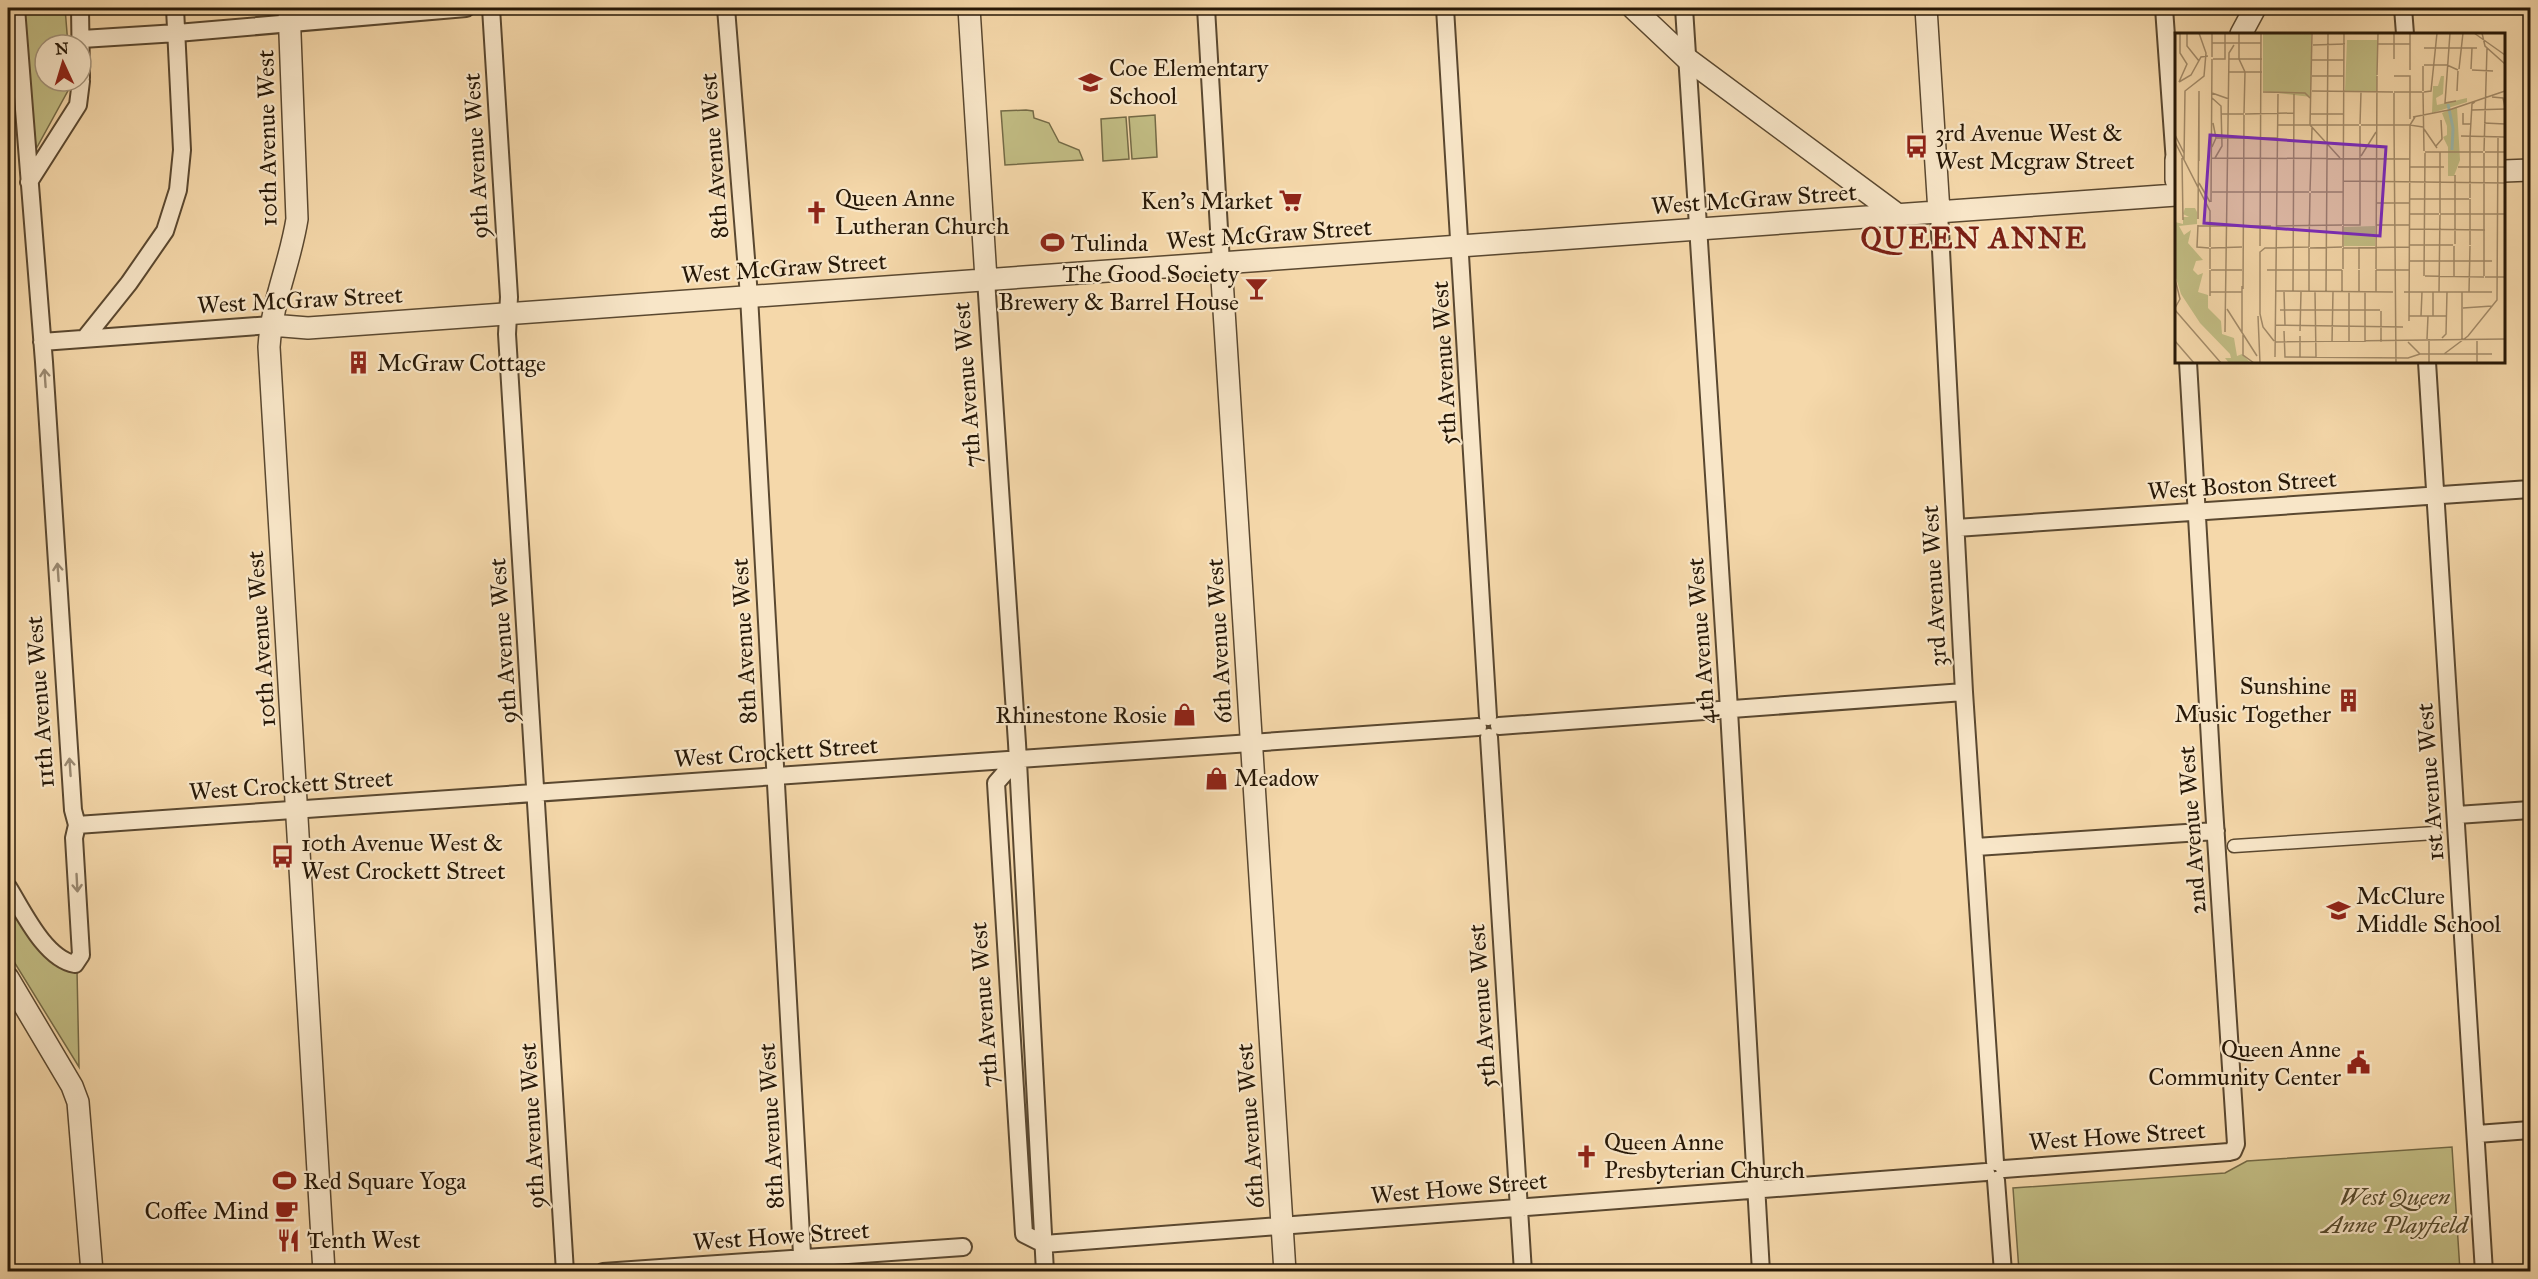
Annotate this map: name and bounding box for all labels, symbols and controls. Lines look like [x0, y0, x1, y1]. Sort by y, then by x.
north arrow [33, 33, 93, 93]
inset map [2175, 33, 2505, 363]
text: N [55, 39, 70, 58]
street label: 10th Avenue West [250, 49, 284, 227]
place label: Coe Elementary School [1109, 53, 1269, 111]
school or university icon: Coe Elementary School [1078, 69, 1104, 95]
street label: 9th Avenue West [457, 72, 495, 240]
street label: 8th Avenue West [693, 72, 735, 240]
place label: 3rd Avenue West & West Mcgraw Street [1935, 118, 2135, 176]
bus stop icon: 3rd Avenue West & West Mcgraw Street [1904, 134, 1930, 160]
street label: West McGraw Street [1650, 177, 1858, 221]
place label: Queen Anne Lutheran Church [835, 183, 1009, 241]
place label: Ken's Market [1140, 186, 1273, 216]
supermarket icon: Ken's Market [1278, 188, 1304, 214]
church icon: Queen Anne Lutheran Church [804, 199, 830, 225]
street label: West McGraw Street [1165, 212, 1373, 256]
district label: QUEEN ANNE [1860, 220, 2088, 256]
place label: Tulinda [1071, 228, 1149, 258]
sports icon: Tulinda [1040, 230, 1066, 256]
street label: West McGraw Street [680, 246, 888, 290]
place label: The Good Society Brewery & Barrel House [998, 259, 1240, 317]
bar icon: The Good Society Brewery & Barrel House [1244, 275, 1270, 301]
street label: West McGraw Street [196, 280, 404, 320]
street label: 5th Avenue West [1425, 280, 1463, 446]
street label: 7th Avenue West [946, 301, 988, 469]
place label: McGraw Cottage [377, 348, 546, 378]
building icon: McGraw Cottage [346, 350, 372, 376]
one-way arrow [39, 368, 50, 388]
street label: West Boston Street [2146, 463, 2338, 507]
street label: 3rd Avenue West [1915, 504, 1953, 668]
street label: 10th Avenue West [240, 549, 282, 728]
street label: 4th Avenue West [1680, 556, 1722, 725]
street label: 9th Avenue West [482, 557, 524, 725]
street label: 8th Avenue West [725, 557, 763, 725]
street label: 6th Avenue West [1200, 557, 1238, 724]
one-way arrow [52, 563, 63, 583]
street label: 11th Avenue West [19, 615, 61, 789]
place label: Sunshine Music Together [2174, 671, 2331, 729]
building icon: Sunshine Music Together [2336, 687, 2362, 713]
place label: Rhinestone Rosie [995, 700, 1167, 730]
shop icon: Rhinestone Rosie [1172, 702, 1198, 728]
street label: 1st Avenue West [2409, 702, 2450, 862]
street label: West Crockett Street [673, 730, 880, 774]
street label: 2nd Avenue West [2171, 745, 2213, 915]
one-way arrow [64, 757, 75, 777]
street label: West Crockett Street [188, 763, 395, 807]
place label: Meadow [1234, 763, 1320, 793]
shop icon: Meadow [1203, 765, 1229, 791]
place label: 10th Avenue West & West Crockett Street [301, 828, 506, 886]
bus stop icon: 10th Avenue West & West Crockett Street [270, 844, 296, 870]
one-way arrow [72, 872, 83, 892]
place label: McClure Middle School [2356, 881, 2502, 939]
school or university icon: McClure Middle School [2325, 897, 2351, 923]
street label: 7th Avenue West [963, 921, 1005, 1089]
street label: 5th Avenue West [1461, 922, 1503, 1089]
place label: Queen Anne Community Center [2148, 1034, 2341, 1092]
street label: 9th Avenue West [513, 1042, 551, 1210]
street label: 8th Avenue West [752, 1042, 790, 1210]
street label: 6th Avenue West [1229, 1042, 1271, 1210]
public building icon: Queen Anne Community Center [2346, 1050, 2372, 1076]
street label: West Howe Street [2028, 1115, 2207, 1157]
place label: Queen Anne Presbyterian Church [1604, 1127, 1805, 1185]
church icon: Queen Anne Presbyterian Church [1573, 1143, 1599, 1169]
street label: West Howe Street [1369, 1165, 1549, 1211]
place label: Red Square Yoga [303, 1166, 467, 1196]
sports icon: Red Square Yoga [272, 1168, 298, 1194]
park label: West Queen Anne Playfield [2319, 1182, 2469, 1240]
place label: Coffee Mind [144, 1196, 269, 1226]
cafe icon: Coffee Mind [274, 1198, 300, 1224]
street label: West Howe Street [692, 1215, 871, 1257]
place label: Tenth West [307, 1225, 421, 1255]
restaurant icon: Tenth West [276, 1227, 302, 1253]

